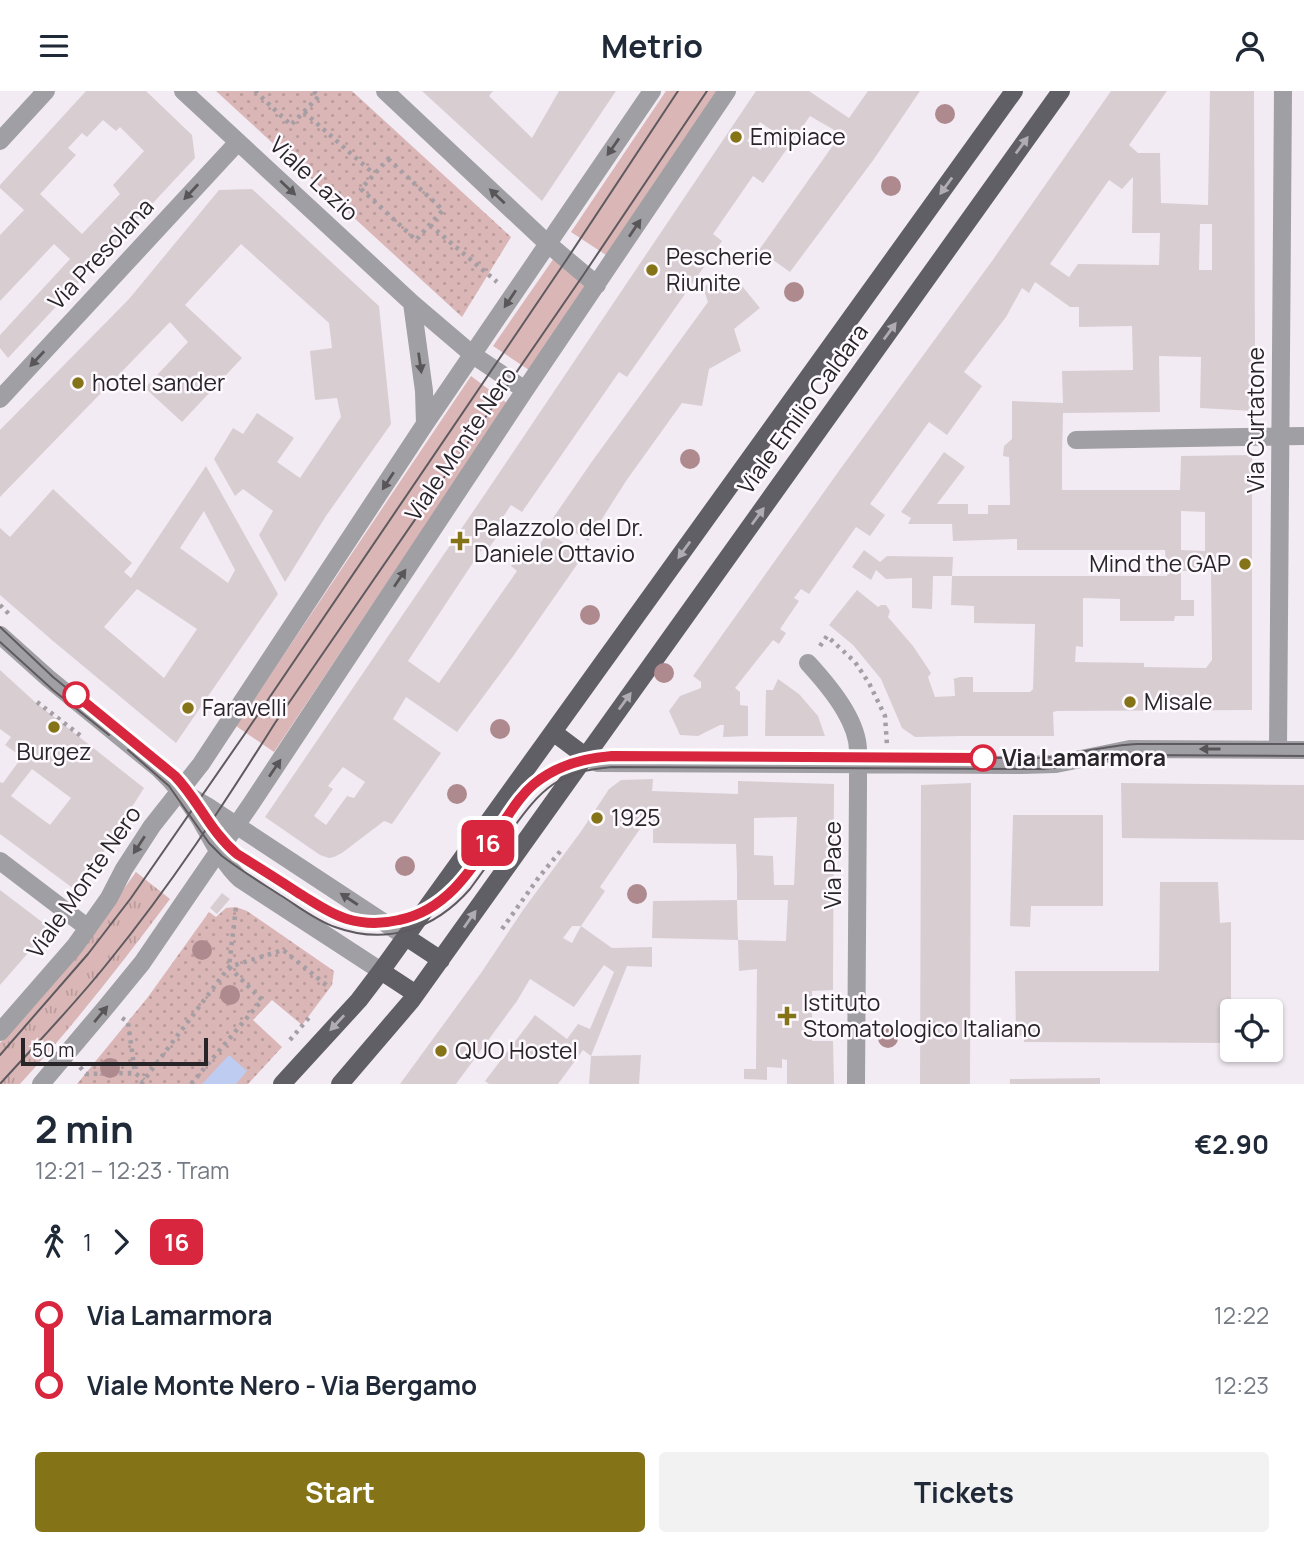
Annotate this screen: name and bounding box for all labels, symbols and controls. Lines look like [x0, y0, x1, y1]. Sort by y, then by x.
text: Metrio [601, 24, 703, 68]
icon: menu [35, 27, 73, 65]
icon: person [1231, 27, 1269, 65]
place label: Emipiace [750, 120, 846, 152]
street label: Viale Lazio [263, 129, 366, 228]
marker: Emipiace [728, 129, 744, 145]
one-way arrow [1015, 136, 1029, 154]
one-way arrow [606, 138, 620, 156]
one-way arrow [939, 177, 953, 195]
one-way arrow [279, 180, 296, 196]
one-way arrow [184, 183, 200, 200]
one-way arrow [489, 188, 506, 205]
street label: Via Presolana [40, 191, 160, 316]
one-way arrow [629, 218, 642, 238]
place label: Pescherie Riunite [666, 240, 772, 298]
marker: Pescherie Riunite [644, 262, 660, 278]
one-way arrow [504, 289, 517, 309]
street label: Viale Emilio Caldara [729, 317, 875, 500]
one-way arrow [883, 321, 897, 340]
street label: Via Curtatone [1239, 347, 1271, 493]
one-way arrow [29, 350, 45, 368]
one-way arrow [415, 352, 426, 374]
street label: Viale Monte Nero [397, 360, 524, 527]
place label: hotel sander [92, 366, 225, 398]
marker: hotel sander [70, 375, 86, 391]
one-way arrow [382, 471, 395, 490]
one-way arrow [751, 507, 765, 525]
place label: Palazzolo del Dr. Daniele Ottavio [474, 511, 644, 569]
marker: Palazzolo del Dr. Daniele Ottavio [452, 533, 468, 549]
one-way arrow [677, 541, 691, 559]
place label: Mind the GAP [1089, 547, 1231, 579]
marker: Mind the GAP [1237, 556, 1253, 572]
one-way arrow [394, 569, 407, 588]
unlabelled marker [63, 682, 89, 708]
place label: Misale [1144, 685, 1212, 717]
place label: Faravelli [202, 691, 287, 723]
one-way arrow [618, 692, 632, 710]
marker: Misale [1122, 694, 1138, 710]
marker: Faravelli [180, 700, 196, 716]
marker: Burgez [46, 719, 62, 735]
place label: Burgez [17, 735, 91, 767]
place label: Via Lamarmora [1002, 741, 1166, 773]
one-way arrow [1199, 743, 1221, 755]
marker: Via Lamarmora [970, 745, 996, 771]
one-way arrow [268, 758, 281, 778]
street label: Viale Monte Nero [19, 799, 148, 964]
place label: 1925 [611, 801, 661, 833]
marker: 1925 [589, 810, 605, 826]
line badge: 16 [456, 820, 520, 866]
street label: Via Pace [816, 821, 848, 909]
text: 16 [475, 826, 501, 859]
one-way arrow [133, 836, 146, 855]
one-way arrow [340, 892, 358, 906]
one-way arrow [463, 910, 477, 928]
place label: Istituto Stomatologico Italiano [803, 986, 1041, 1044]
map controls [1220, 999, 1283, 1062]
button: locate [1220, 999, 1283, 1062]
one-way arrow [93, 1005, 108, 1022]
marker: Istituto Stomatologico Italiano [777, 1006, 797, 1026]
one-way arrow [330, 1014, 346, 1031]
place label: QUO Hostel [455, 1034, 578, 1066]
scale bar [21, 1035, 208, 1067]
text: 50 m [32, 1037, 74, 1063]
marker: QUO Hostel [433, 1043, 449, 1059]
text: 2 min [35, 1102, 134, 1154]
text: €2.90 [1195, 1126, 1269, 1162]
text: 12:21 – 12:23 · Tram [35, 1154, 230, 1186]
icon: walk [35, 1223, 73, 1261]
icon: forward [102, 1223, 140, 1261]
text: 16 [164, 1225, 189, 1258]
text: 1 [83, 1226, 92, 1258]
text: Via Lamarmora [87, 1297, 272, 1333]
text: 12:22 [1214, 1299, 1269, 1331]
text: Viale Monte Nero - Via Bergamo [87, 1367, 477, 1403]
text: 12:23 [1214, 1369, 1269, 1401]
button: Start [35, 1452, 645, 1532]
button: Tickets [659, 1452, 1269, 1532]

